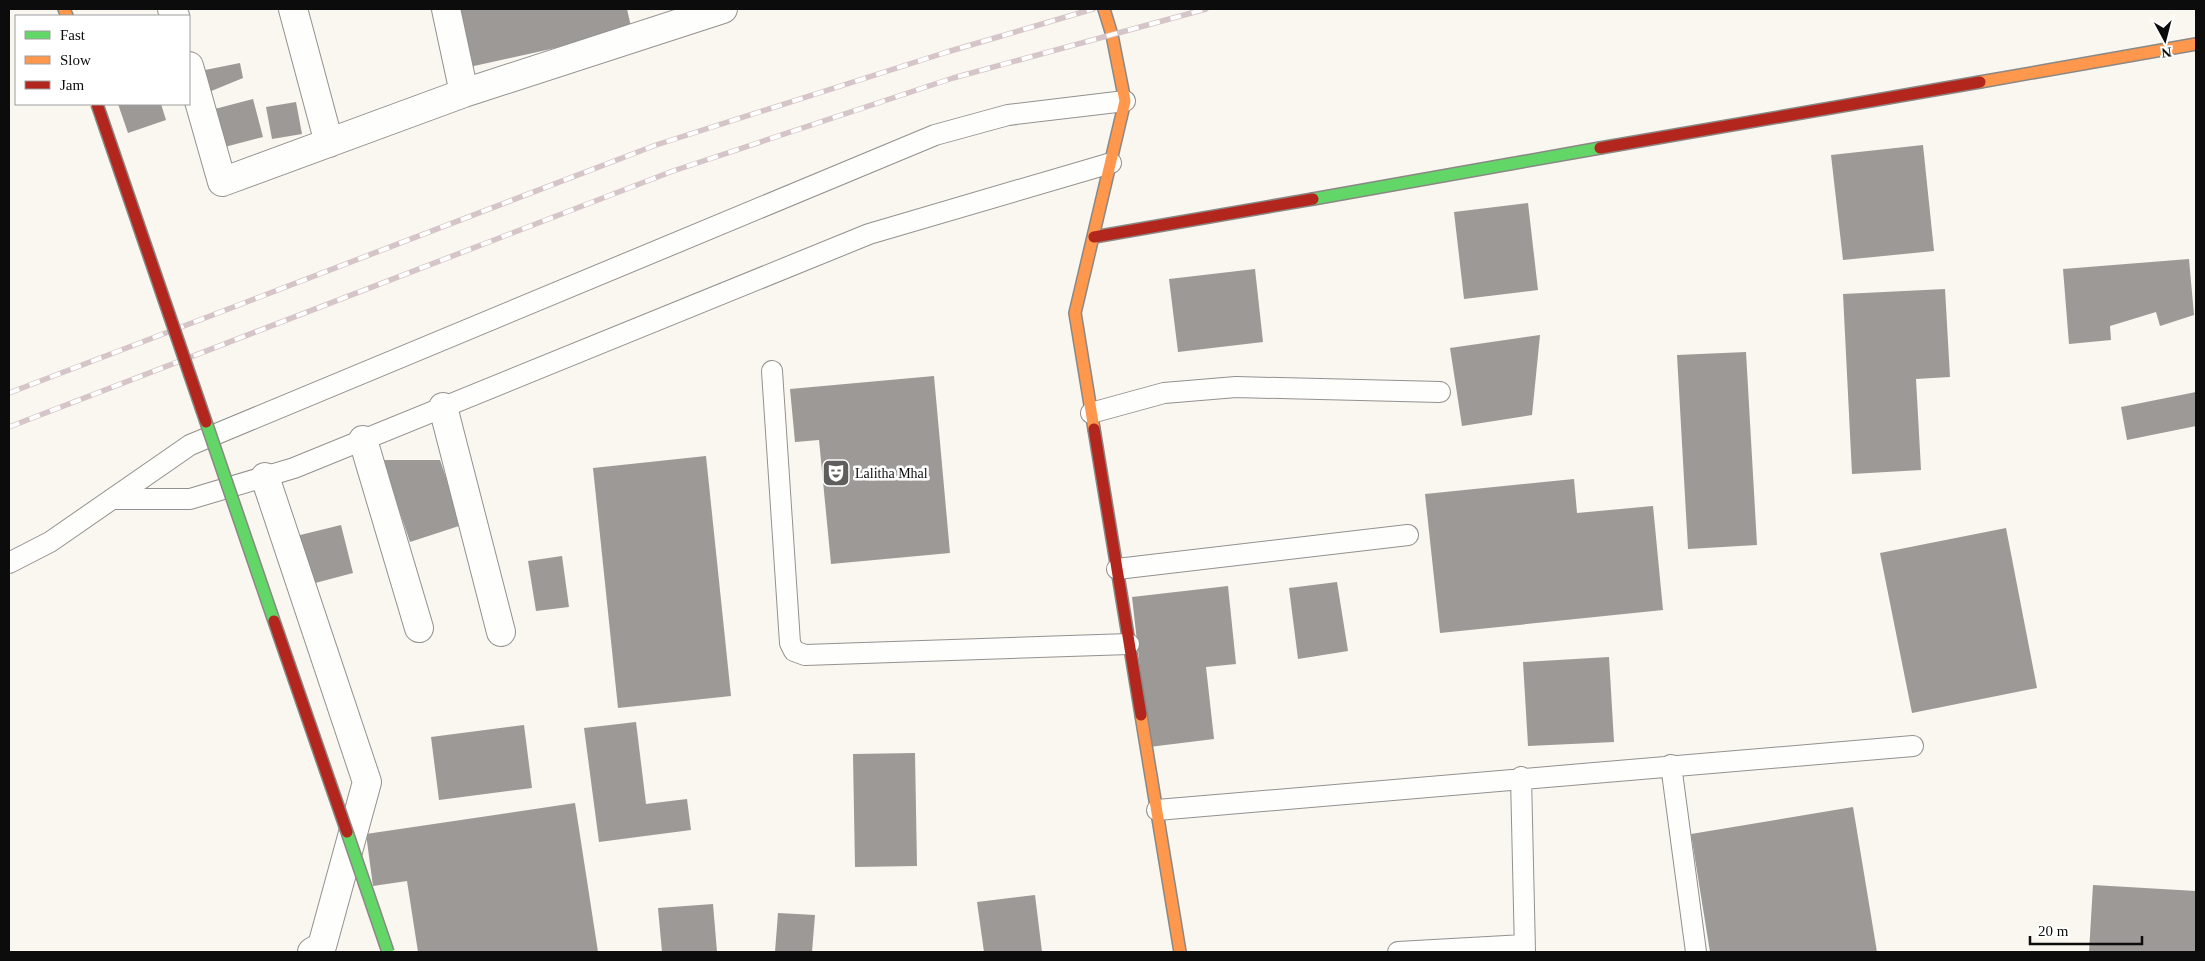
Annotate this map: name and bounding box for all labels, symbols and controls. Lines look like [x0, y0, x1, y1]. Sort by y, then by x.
legend [15, 15, 190, 105]
north arrow [2140, 15, 2190, 65]
text: Fast [60, 27, 86, 43]
text: N [2161, 44, 2172, 60]
text: Slow [60, 52, 91, 68]
text: Jam [60, 77, 84, 93]
theatre icon: Lalitha Mhal [821, 458, 851, 488]
place label: Lalitha Mhal [855, 466, 928, 481]
scale bar [2030, 914, 2142, 946]
text: 20 m [2038, 923, 2069, 939]

